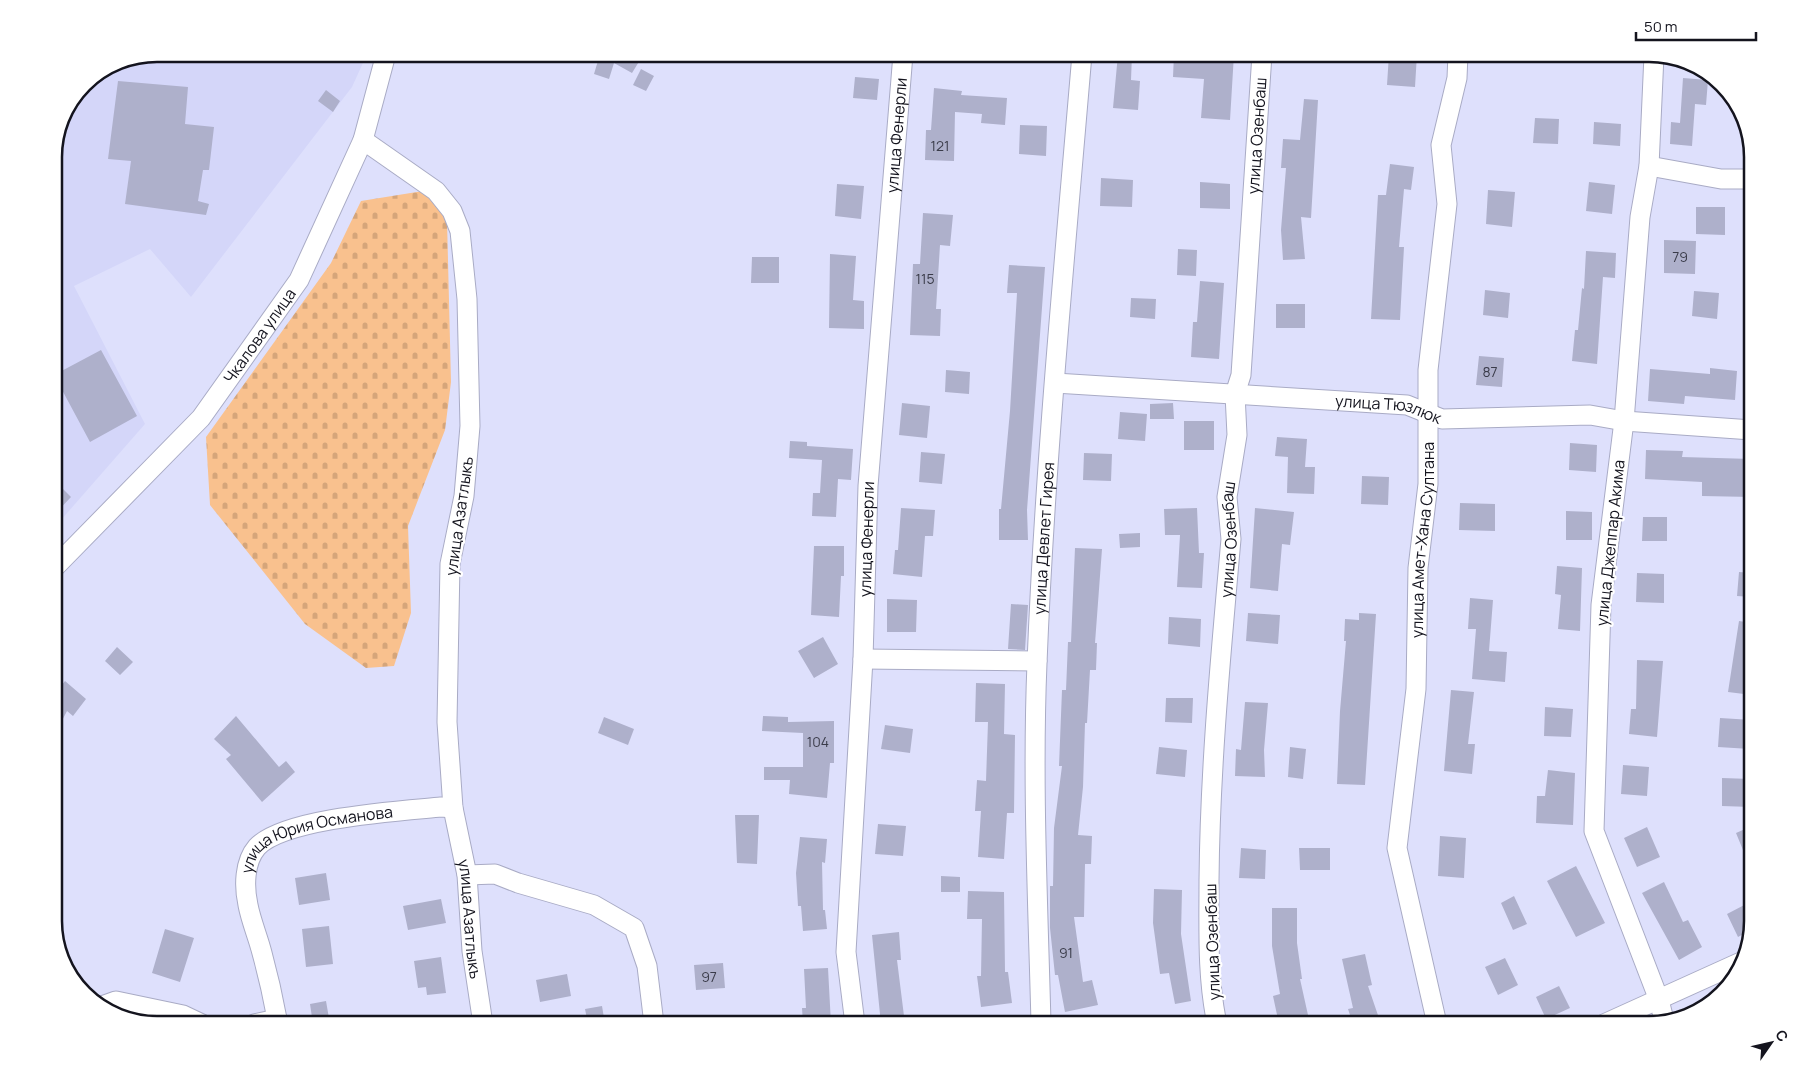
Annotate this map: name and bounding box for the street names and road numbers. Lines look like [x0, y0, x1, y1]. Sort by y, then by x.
street label: улица Фенерли [881, 77, 912, 194]
street label: улица Озенбаш [1242, 77, 1271, 195]
street label: Чкалова улица [218, 284, 301, 388]
street label: улица Тюзлюк [1335, 390, 1446, 429]
street label: улица Амет-Хана Султана [1406, 442, 1439, 638]
street label: улица Азатлыкъ [440, 455, 478, 577]
street label: улица Джеппар Акима [1590, 459, 1630, 627]
street label: улица Девлет Гирея [1028, 461, 1059, 615]
street label: улица Озенбаш [1215, 479, 1242, 599]
street label: улица Фенерли [854, 480, 879, 597]
street label: улица Юрия Османова [235, 801, 394, 875]
street label: улица Азатлыкъ [453, 857, 487, 980]
street label: улица Озенбаш [1199, 883, 1225, 1001]

